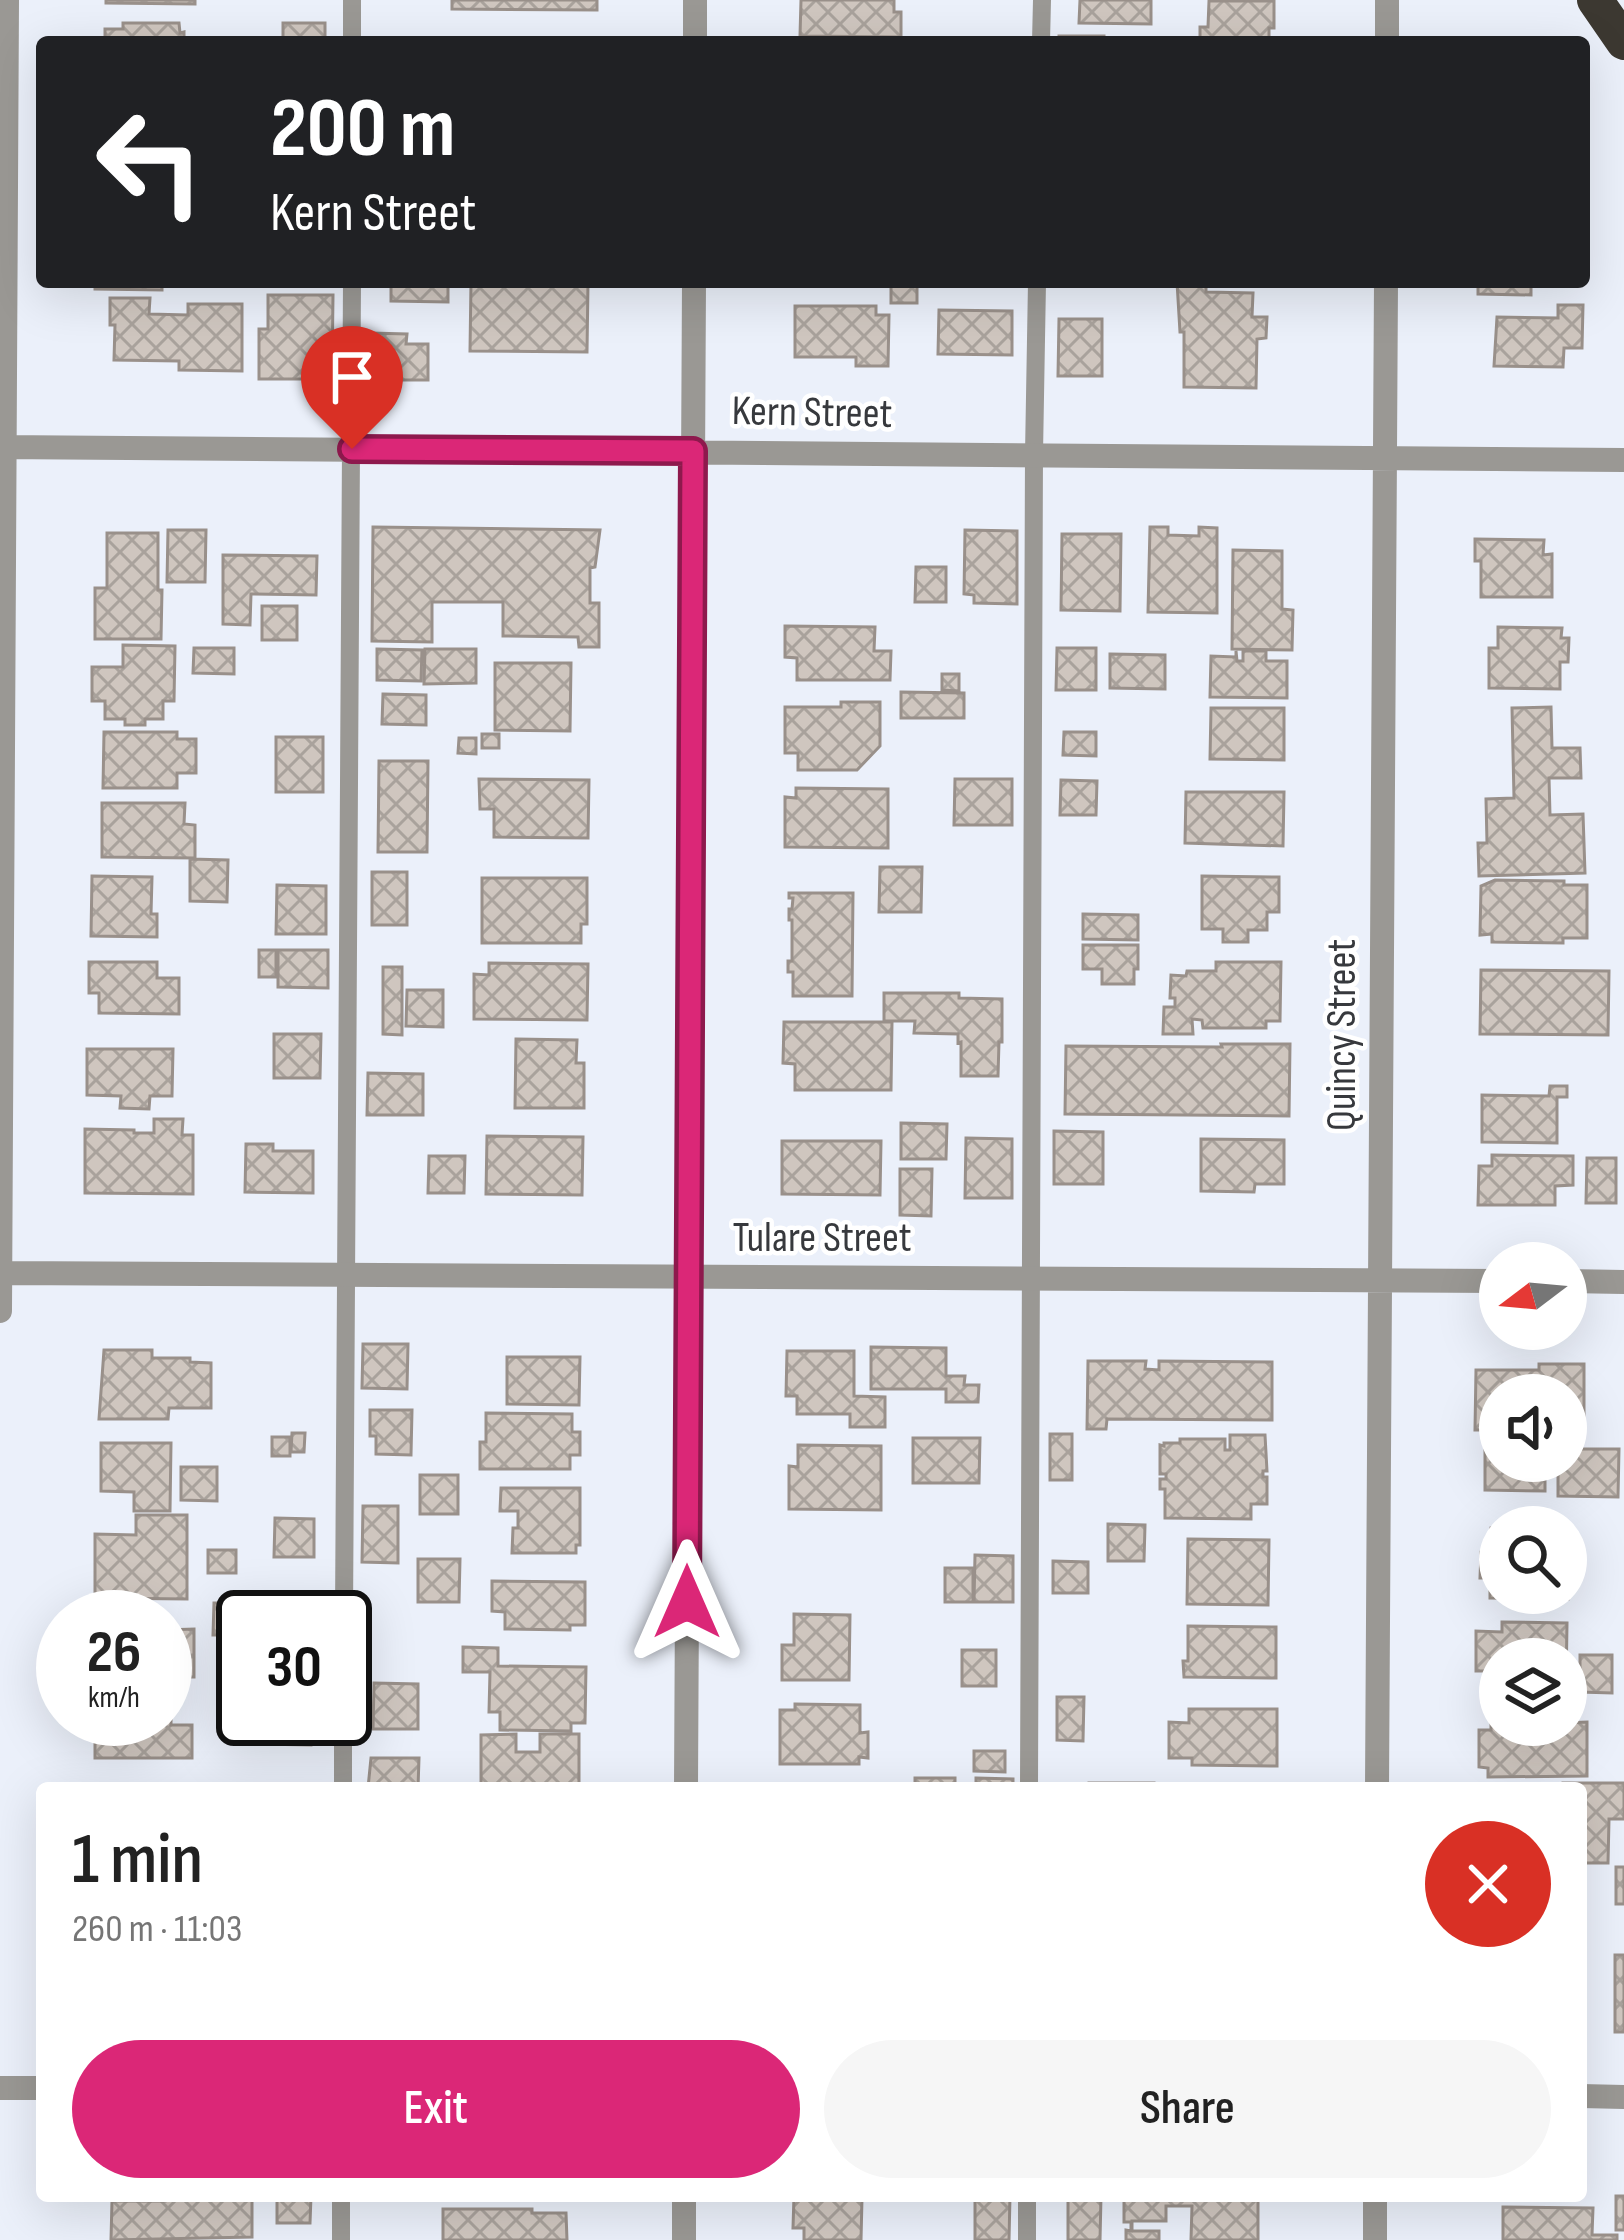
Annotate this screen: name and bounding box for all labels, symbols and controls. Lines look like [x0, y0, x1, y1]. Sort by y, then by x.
text: 200 m [270, 79, 456, 180]
icon: left [72, 84, 228, 240]
text: Kern Street [270, 181, 476, 246]
pin [301, 326, 403, 449]
icon: arrive [319, 344, 385, 410]
street label: Kern Street [731, 386, 893, 440]
street label: Quincy Street [1317, 939, 1368, 1131]
street label: Tulare Street [732, 1213, 912, 1264]
north arrow [1479, 1242, 1587, 1350]
map controls [1479, 1242, 1587, 1746]
button: sound [1479, 1374, 1587, 1482]
button: search [1479, 1506, 1587, 1614]
position arrow [624, 1539, 750, 1665]
speed limit sign: 30 [216, 1590, 372, 1746]
text: 26 [87, 1617, 141, 1689]
button: layers [1479, 1638, 1587, 1746]
text: km/h [88, 1680, 140, 1716]
text: 1 min [72, 1817, 203, 1904]
button: close [1425, 1821, 1551, 1947]
text: 260 m · 11:03 [72, 1906, 242, 1953]
button: Exit [72, 2040, 800, 2178]
button: Share [824, 2040, 1551, 2178]

